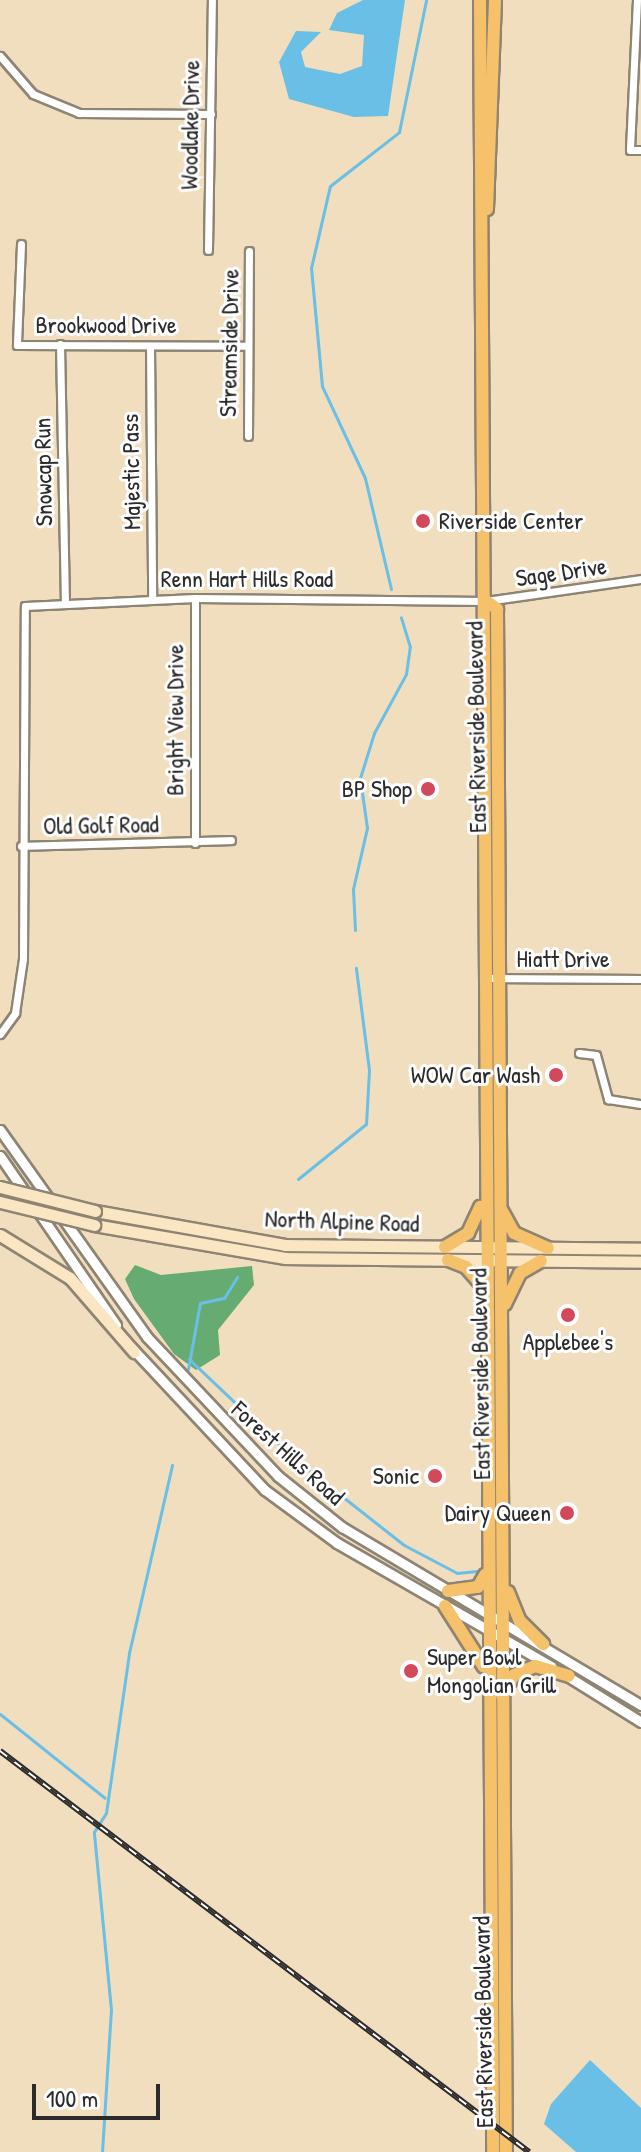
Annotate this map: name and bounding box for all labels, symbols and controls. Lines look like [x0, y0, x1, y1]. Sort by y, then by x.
street label: Woodlake Drive [174, 60, 206, 190]
street label: Streamside Drive [213, 269, 245, 417]
street label: Brookwood Drive [35, 311, 177, 339]
street label: Majestic Pass [116, 414, 146, 530]
street label: Snowcap Run [28, 418, 58, 526]
place label: Riverside Center [439, 507, 583, 535]
marker: Riverside Center [414, 512, 432, 530]
street label: Sage Drive [514, 551, 608, 593]
street label: Renn Hart Hills Road [161, 565, 333, 593]
street label: East Riverside Boulevard [460, 621, 492, 833]
street label: Bright View Drive [161, 644, 189, 796]
place label: BP Shop [342, 775, 412, 803]
marker: BP Shop [419, 780, 437, 798]
street label: Old Golf Road [43, 810, 159, 840]
street label: Hiatt Drive [516, 945, 610, 973]
place label: WOW Car Wash [411, 1061, 540, 1089]
marker: WOW Car Wash [547, 1066, 565, 1084]
street label: North Alpine Road [264, 1204, 420, 1238]
street label: East Riverside Boulevard [464, 1268, 496, 1480]
marker: Applebee's [559, 1306, 577, 1324]
place label: Applebee's [523, 1328, 613, 1356]
street label: Forest Hills Road [226, 1395, 350, 1511]
place label: Sonic [373, 1462, 419, 1490]
marker: Sonic [426, 1467, 444, 1485]
place label: Dairy Queen [445, 1499, 551, 1527]
marker: Dairy Queen [558, 1504, 576, 1522]
place label: Super Bowl Mongolian Grill [427, 1643, 556, 1699]
marker: Super Bowl Mongolian Grill [402, 1662, 420, 1680]
street label: East Riverside Boulevard [467, 1916, 499, 2128]
scale bar [36, 2068, 164, 2118]
text: 100 m [46, 2082, 98, 2114]

